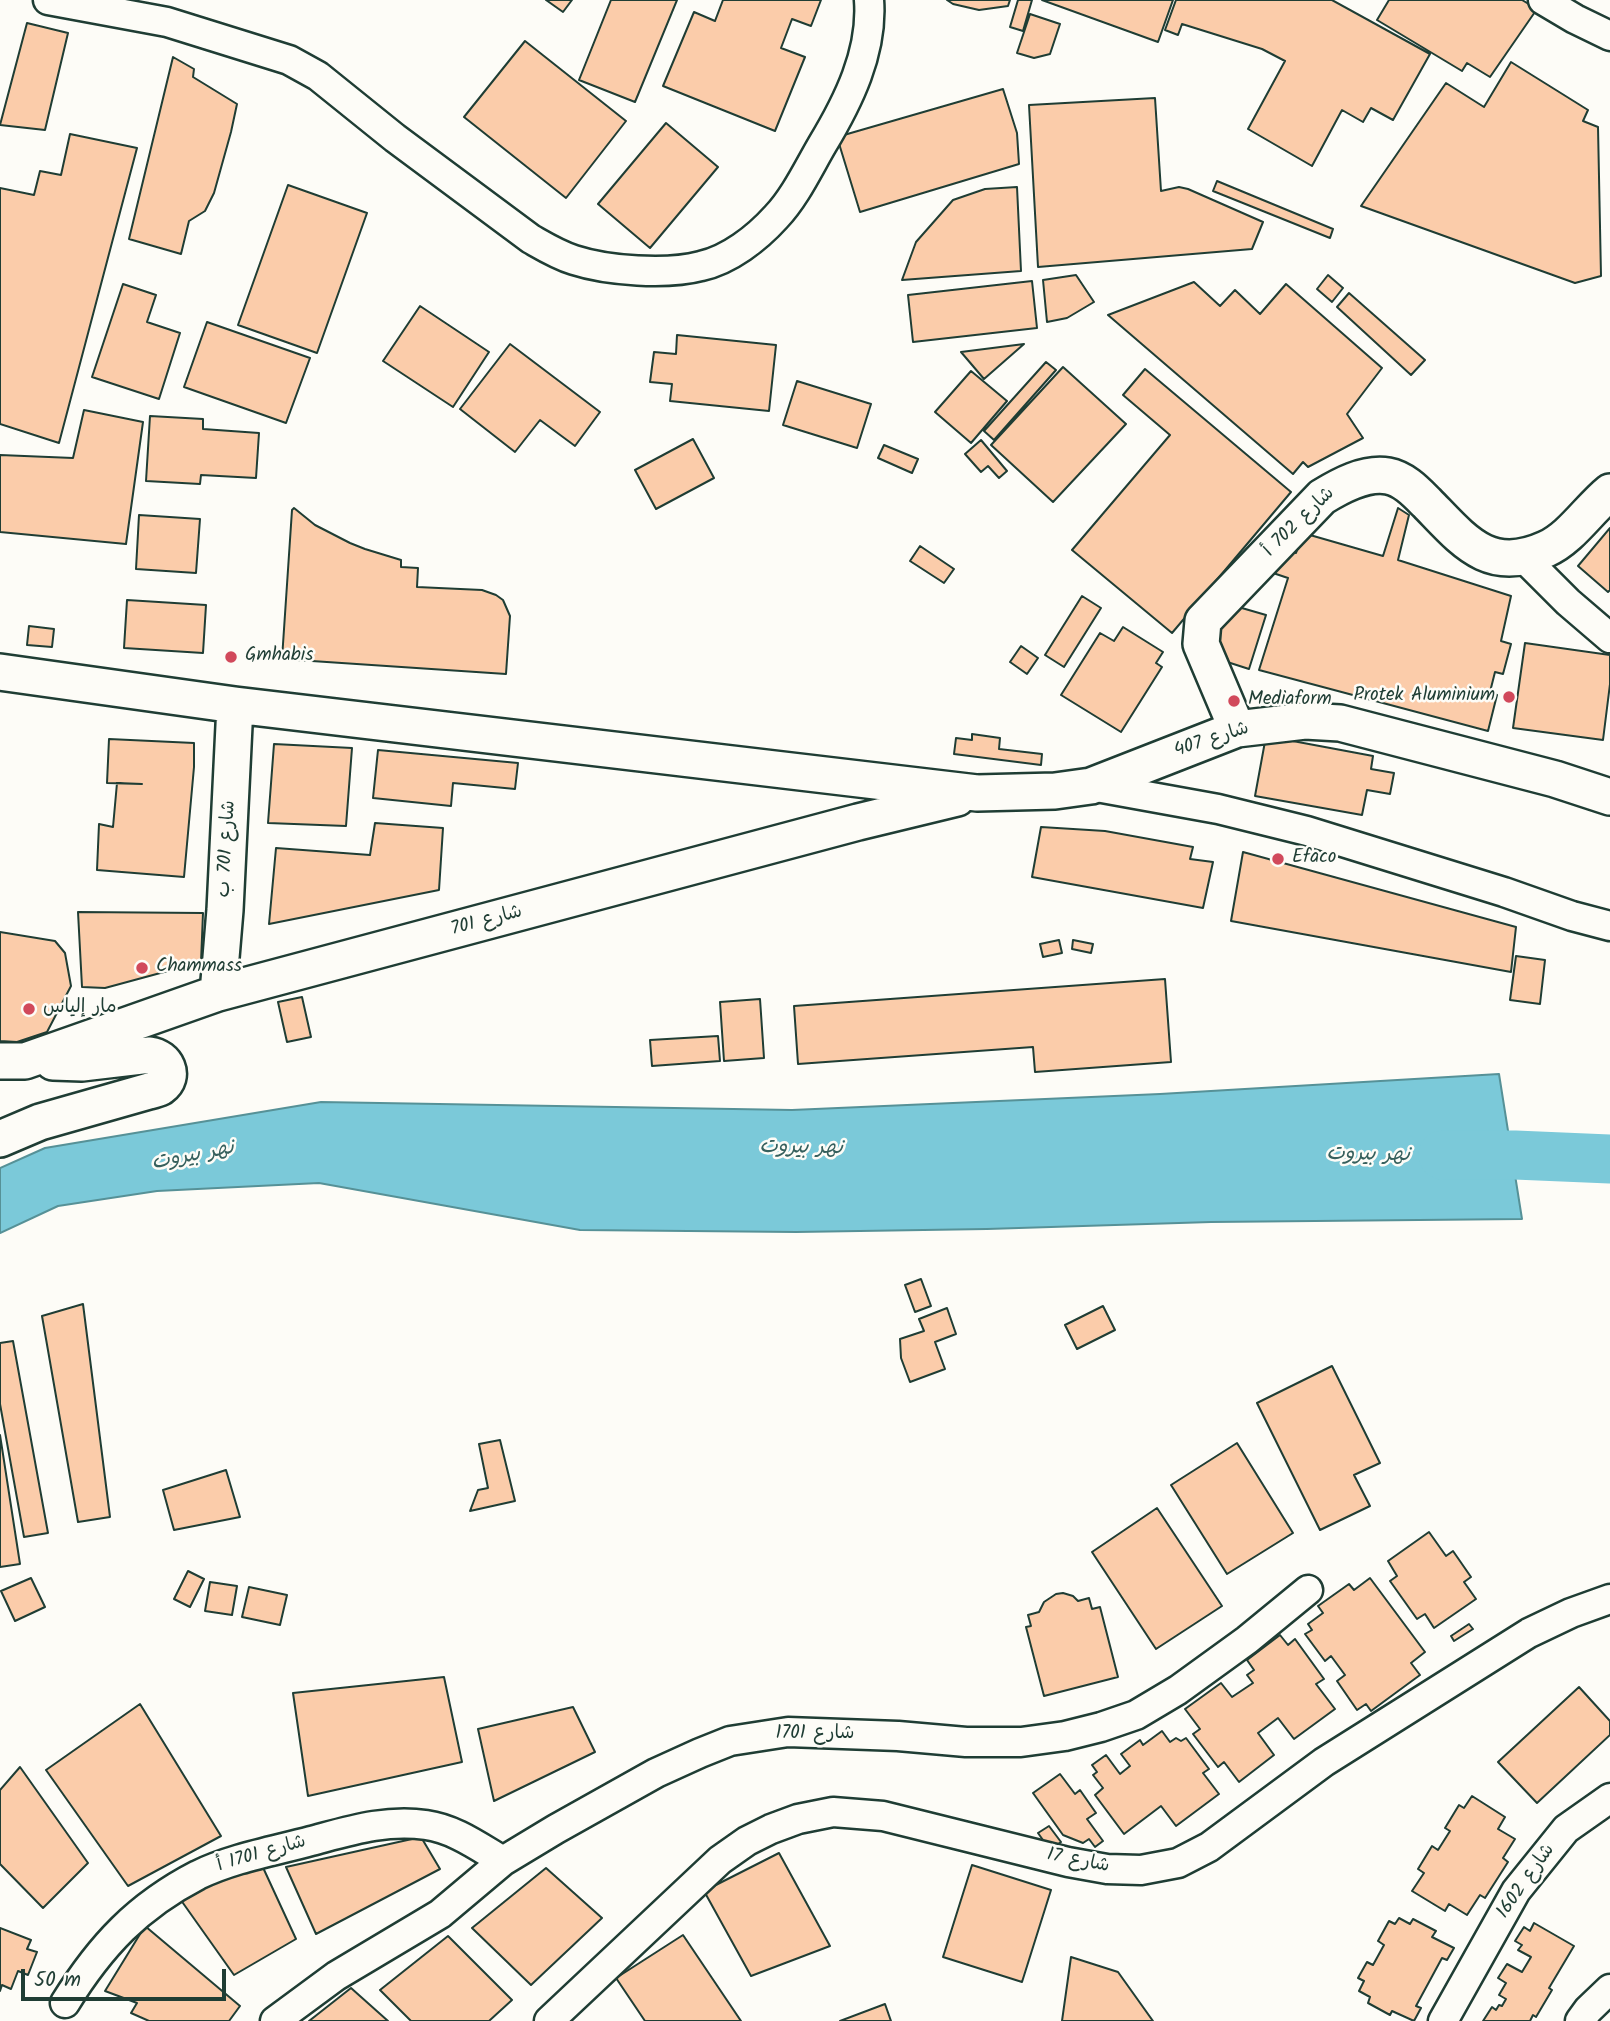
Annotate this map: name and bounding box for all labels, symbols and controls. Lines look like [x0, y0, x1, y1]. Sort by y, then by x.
street label: شارع 702 أ [1260, 483, 1340, 563]
place label: Gmhabis [245, 646, 313, 668]
marker: Gmhabis [223, 649, 239, 665]
place label: Protek Aluminium [1353, 686, 1495, 708]
marker: Protek Aluminium [1501, 689, 1517, 705]
place label: Mediaform [1248, 690, 1332, 712]
marker: Mediaform [1226, 693, 1242, 709]
street label: شارع 407 [1172, 718, 1252, 764]
street label: شارع 701 ب [214, 800, 242, 898]
place label: Efaco [1292, 848, 1336, 870]
marker: Efaco [1270, 851, 1286, 867]
street label: شارع 701 [449, 902, 525, 942]
place label: Chammass [156, 957, 242, 979]
marker: Chammass [134, 960, 150, 976]
place label: مار إلياس [43, 998, 117, 1020]
marker: مار إلياس [21, 1001, 37, 1017]
water label: نهر بيروت [759, 1136, 843, 1162]
water label: نهر بيروت [150, 1137, 236, 1177]
water label: نهر بيروت [1326, 1143, 1410, 1169]
street label: شارع 1701 [776, 1724, 854, 1746]
street label: شارع 1701 أ [215, 1831, 309, 1879]
street label: شارع 1602 [1493, 1840, 1561, 1924]
street label: شارع 17 [1045, 1845, 1111, 1879]
scale bar [24, 1954, 229, 1998]
text: 50 m [34, 1964, 81, 1997]

